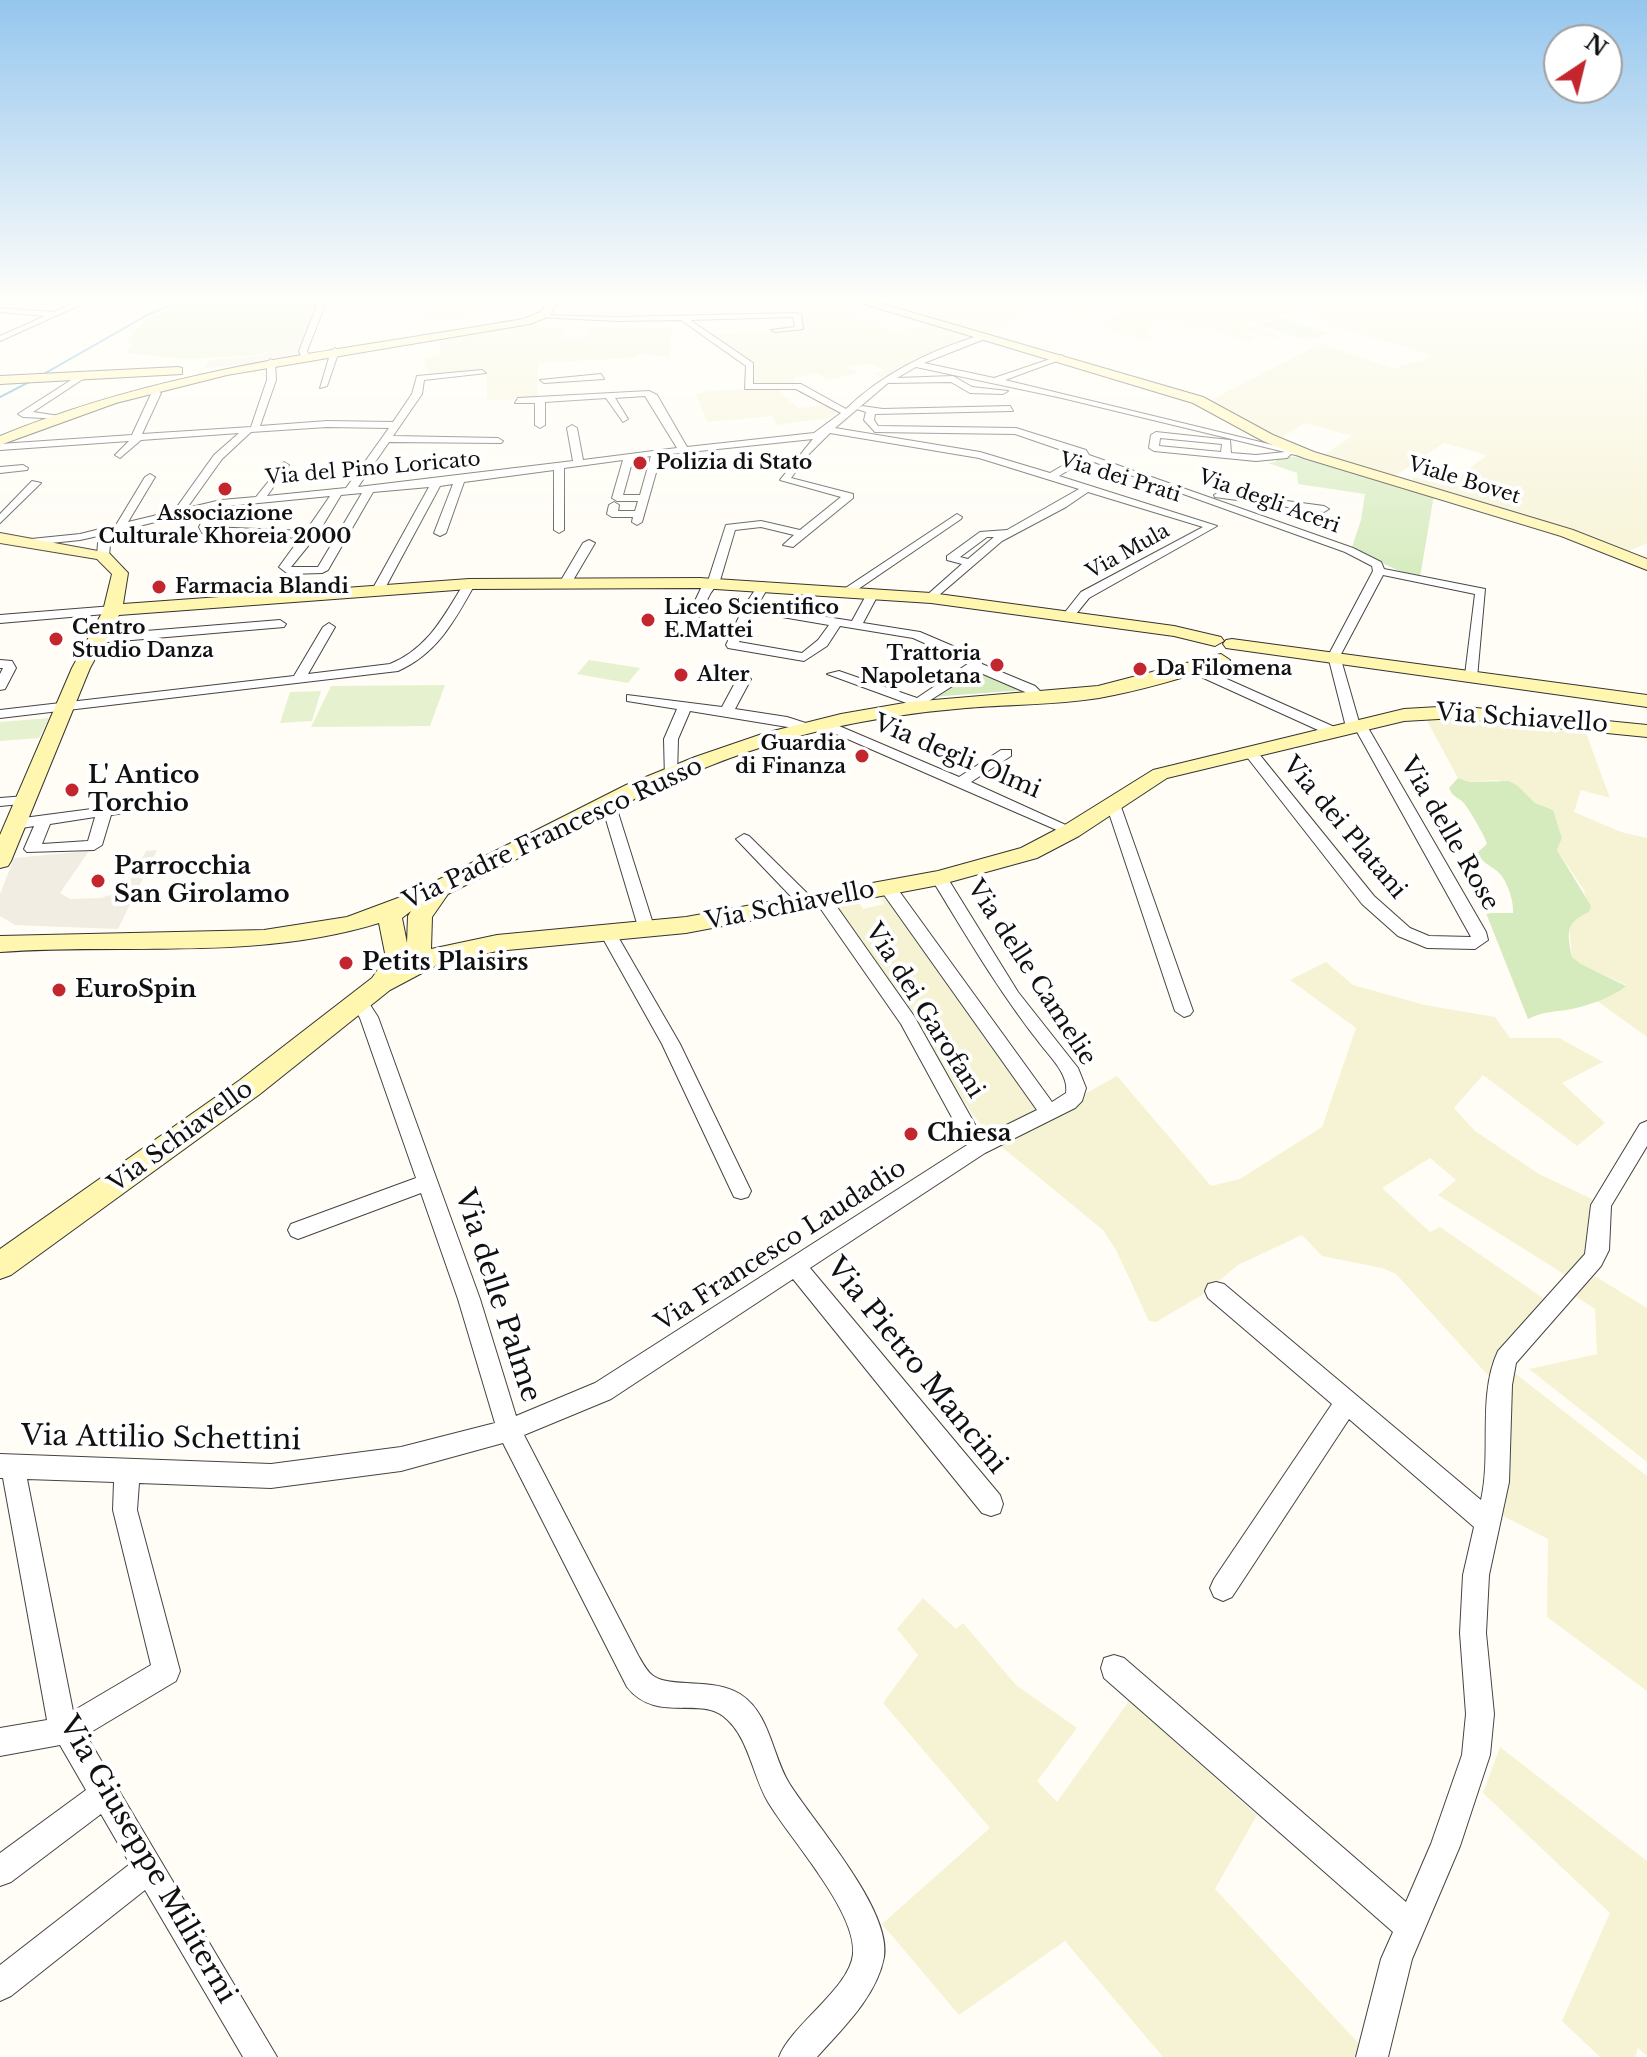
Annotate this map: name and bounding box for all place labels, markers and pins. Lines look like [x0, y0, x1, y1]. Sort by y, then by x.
place label: Polizia di Stato [656, 451, 812, 475]
marker: Polizia di Stato [631, 454, 649, 472]
marker: Associazione Culturale Khoreia 2000 [216, 480, 234, 498]
place label: Associazione Culturale Khoreia 2000 [99, 502, 351, 549]
place label: Farmacia Blandi [175, 575, 349, 599]
marker: Farmacia Blandi [150, 578, 168, 596]
place label: Liceo Scientifico E.Mattei [664, 596, 839, 643]
marker: Liceo Scientifico E.Mattei [639, 611, 657, 629]
place label: Centro Studio Danza [72, 616, 214, 663]
marker: Centro Studio Danza [47, 630, 65, 648]
place label: Trattoria Napoletana [860, 642, 981, 689]
marker: Trattoria Napoletana [988, 656, 1006, 674]
place label: Da Filomena [1156, 657, 1292, 681]
marker: Da Filomena [1131, 660, 1149, 678]
place label: Alter [697, 663, 750, 687]
marker: Alter [672, 666, 690, 684]
place label: Guardia di Finanza [735, 732, 846, 779]
marker: Guardia di Finanza [853, 747, 871, 765]
place label: L' Antico Torchio [88, 762, 199, 818]
marker: L' Antico Torchio [63, 781, 81, 799]
place label: Parrocchia San Girolamo [114, 853, 290, 909]
marker: Parrocchia San Girolamo [89, 872, 107, 890]
place label: Petits Plaisirs [362, 949, 528, 977]
marker: Petits Plaisirs [337, 954, 355, 972]
place label: EuroSpin [75, 976, 196, 1004]
marker: EuroSpin [50, 981, 68, 999]
place label: Chiesa [927, 1120, 1012, 1148]
marker: Chiesa [902, 1125, 920, 1143]

